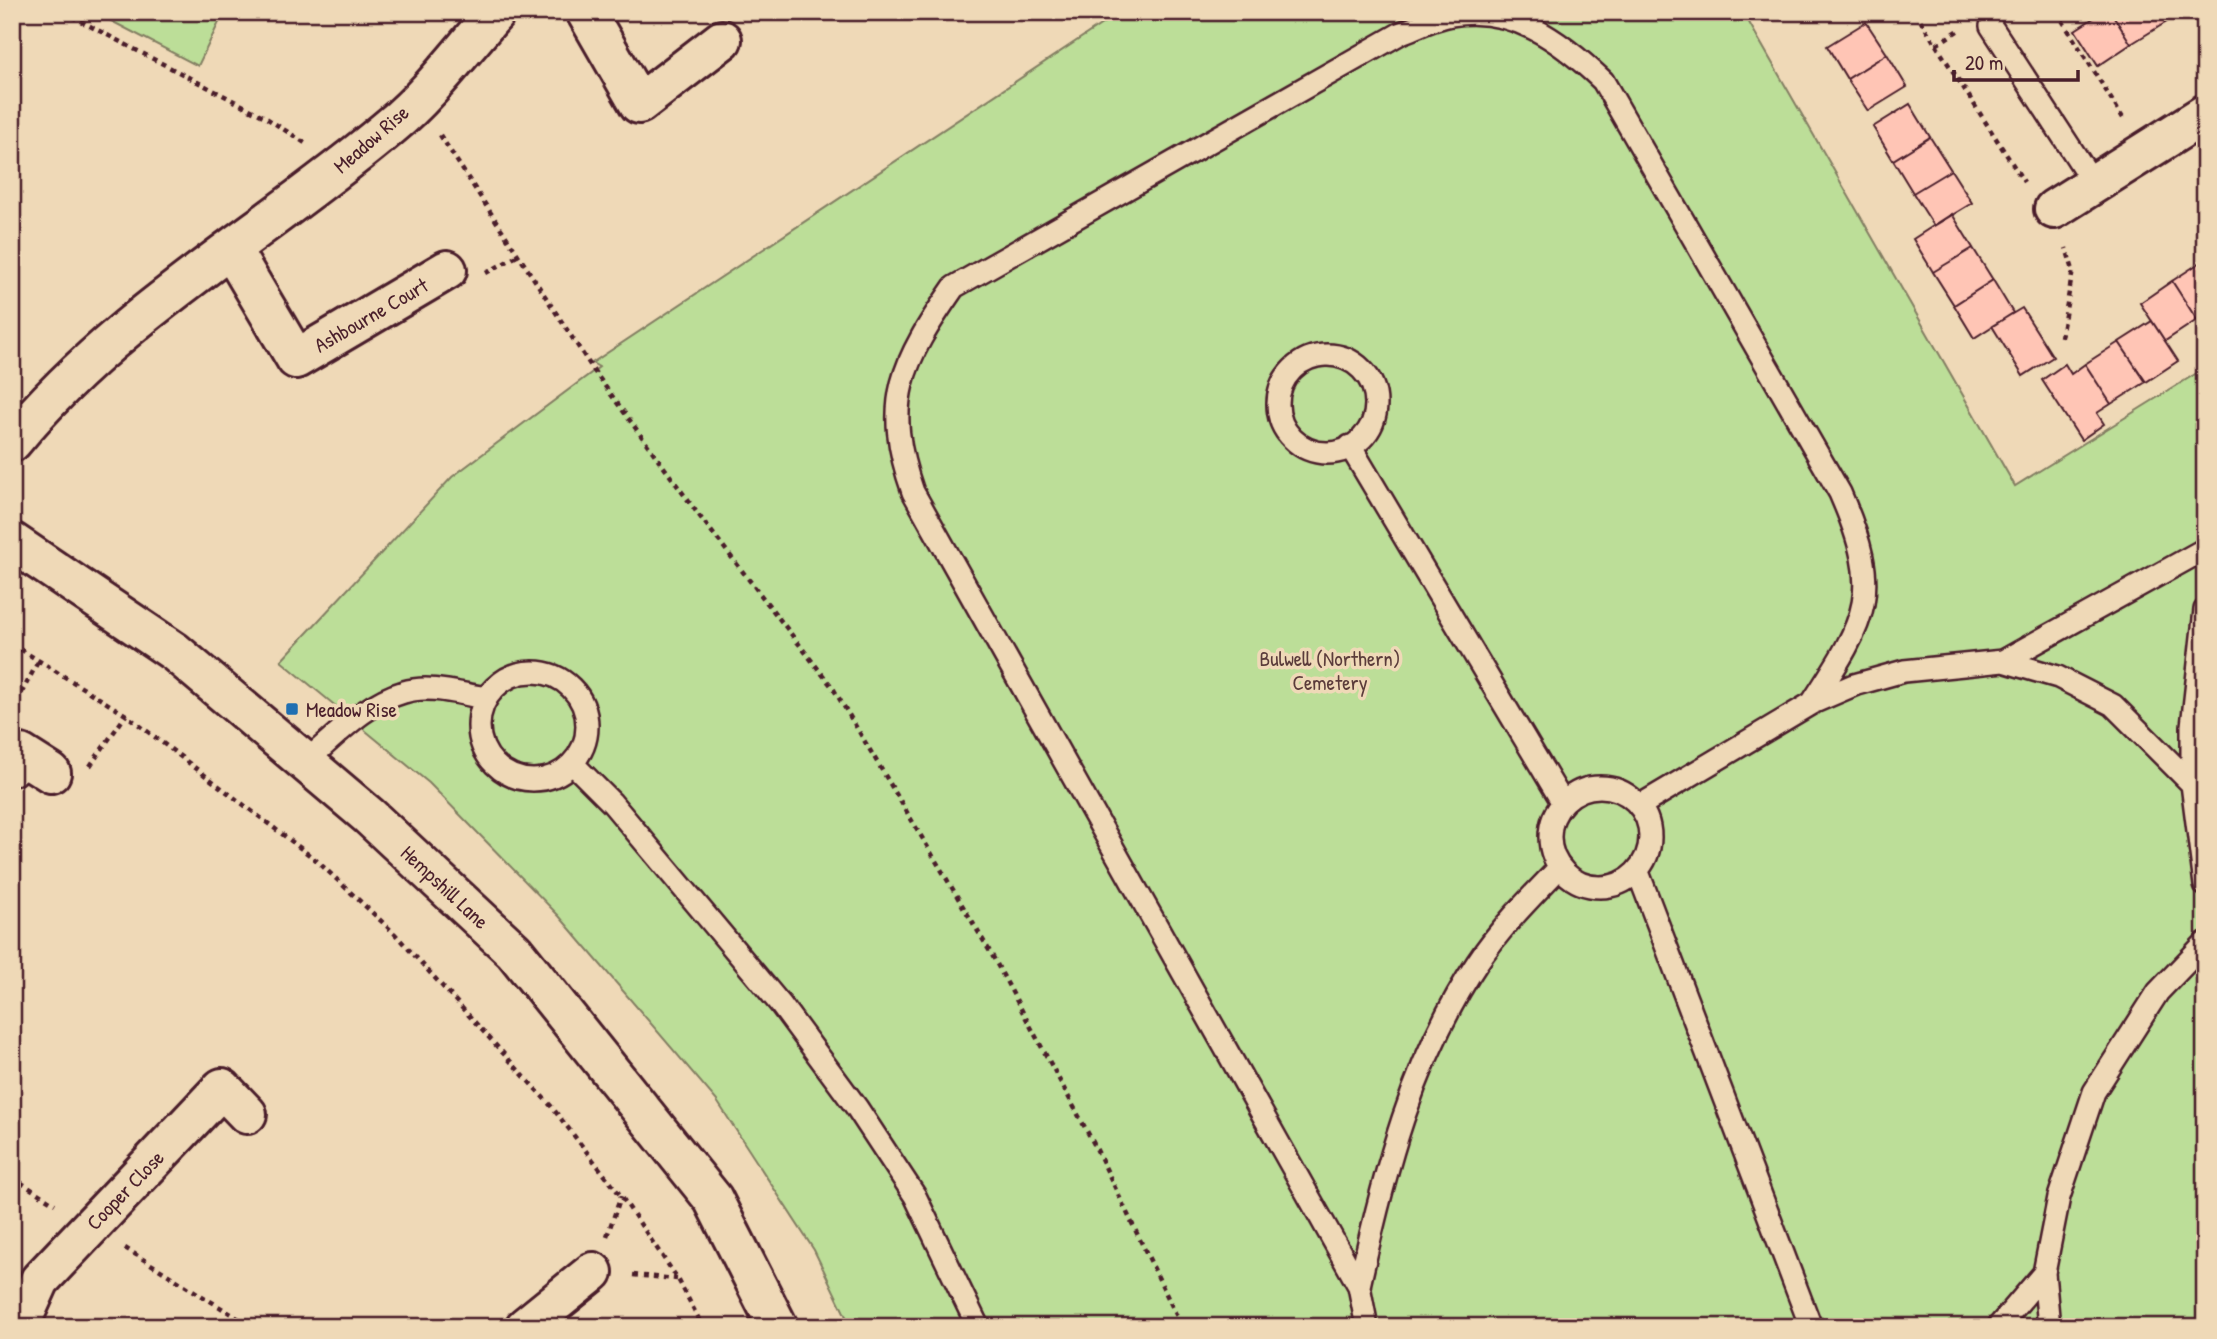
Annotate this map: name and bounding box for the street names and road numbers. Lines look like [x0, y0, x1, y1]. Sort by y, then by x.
street label: Meadow Rise [327, 98, 415, 180]
street label: Ashbourne Court [309, 270, 434, 359]
street label: Hempshill Lane [395, 839, 495, 935]
street label: Cooper Close [80, 1144, 170, 1236]

